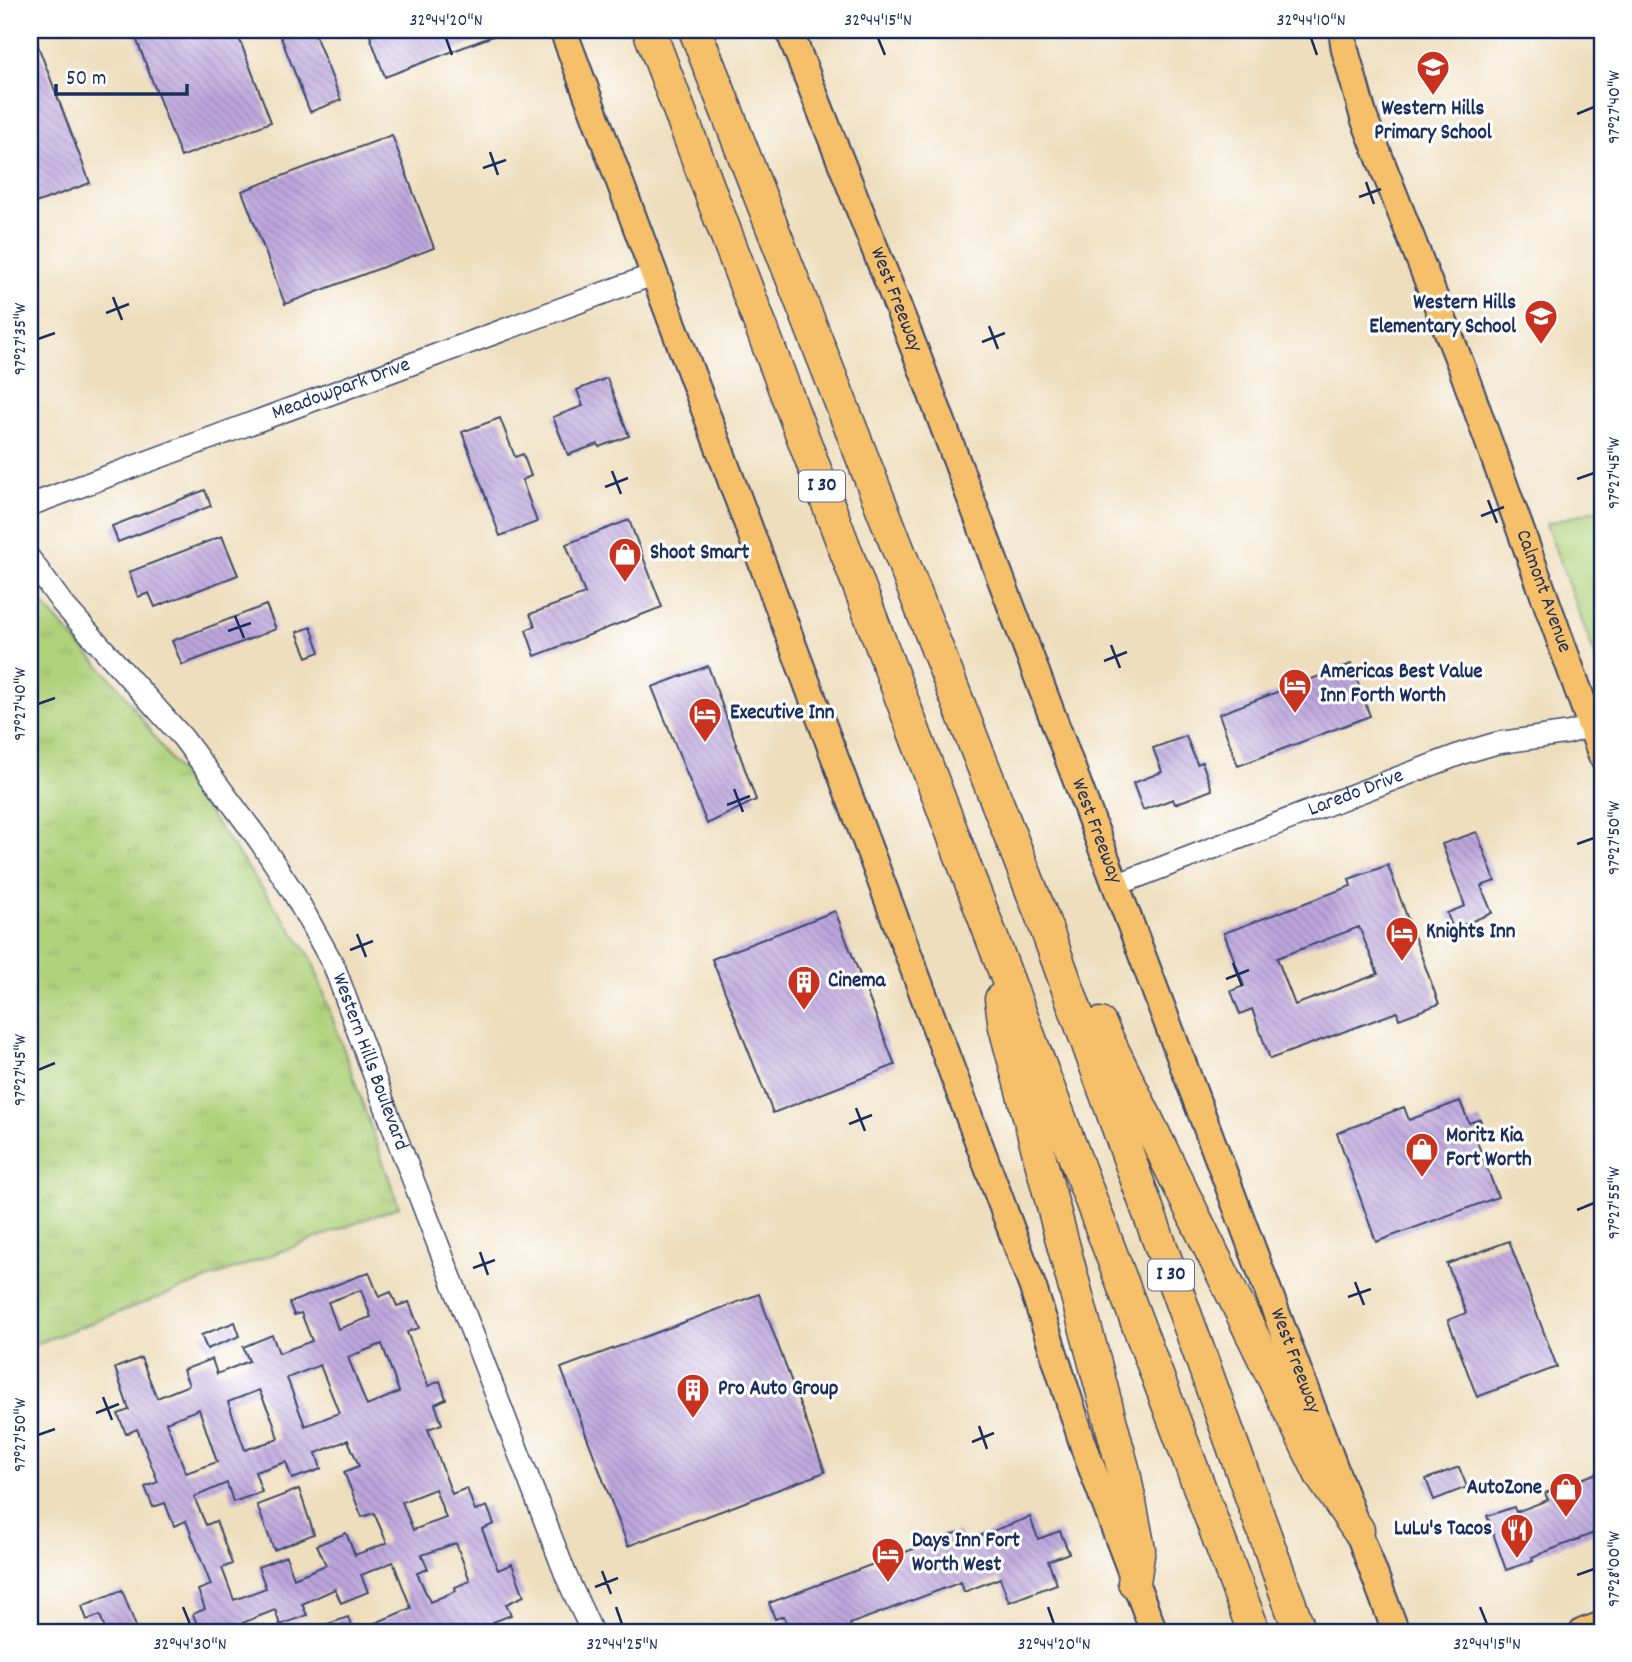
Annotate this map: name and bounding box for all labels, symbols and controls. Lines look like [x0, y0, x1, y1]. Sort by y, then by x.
text: 32°44'20"N [409, 9, 483, 34]
text: 32°44'15"N [844, 9, 912, 34]
text: 32°44'10"N [1276, 9, 1346, 34]
school or university icon: Western Hills Primary School [1414, 48, 1452, 97]
scale bar [56, 52, 187, 96]
text: 50 m [66, 65, 106, 95]
text: 97°27'40"W [1603, 70, 1628, 144]
place label: Western Hills Primary School [1374, 95, 1493, 149]
street label: West Freeway [861, 243, 929, 357]
place label: Western Hills Elementary School [1369, 289, 1517, 343]
school or university icon: Western Hills Elementary School [1522, 297, 1560, 346]
text: 97°27'35"W [9, 302, 34, 375]
street label: Meadowpark Drive [268, 351, 415, 429]
text: 97°27'45"W [1603, 436, 1628, 509]
road number: I 30 [799, 471, 845, 502]
street label: Calmont Avenue [1507, 526, 1579, 657]
shop icon: Shoot Smart [606, 535, 644, 584]
place label: Shoot Smart [650, 539, 749, 569]
place label: Americas Best Value Inn Forth Worth [1320, 658, 1483, 712]
hotel icon: Americas Best Value Inn Forth Worth [1276, 666, 1314, 715]
text: 97°27'40"W [9, 667, 34, 741]
hotel icon: Executive Inn [686, 695, 724, 744]
place label: Executive Inn [730, 699, 835, 729]
street label: Laredo Drive [1304, 762, 1408, 825]
street label: West Freeway [1062, 774, 1129, 889]
text: 97°27'50"W [1603, 800, 1628, 875]
hotel icon: Knights Inn [1383, 914, 1421, 963]
place label: Knights Inn [1426, 918, 1516, 948]
building icon: Cinema [785, 963, 823, 1012]
place label: Cinema [828, 967, 887, 997]
street label: Western Hills Boulevard [323, 969, 415, 1155]
text: 97°27'45"W [9, 1033, 34, 1106]
place label: Moritz Kia Fort Worth [1446, 1122, 1532, 1176]
shop icon: Moritz Kia Fort Worth [1403, 1130, 1441, 1179]
text: 97°27'55"W [1603, 1166, 1628, 1239]
road number: I 30 [1148, 1260, 1194, 1290]
street label: West Freeway [1261, 1304, 1328, 1419]
building icon: Pro Auto Group [674, 1371, 712, 1420]
place label: Pro Auto Group [718, 1375, 839, 1405]
text: 97°27'50"W [9, 1397, 34, 1472]
shop icon: AutoZone [1547, 1470, 1585, 1519]
place label: AutoZone [1467, 1474, 1542, 1504]
restaurant icon: LuLu's Tacos [1498, 1511, 1536, 1560]
place label: LuLu's Tacos [1394, 1515, 1492, 1545]
place label: Days Inn Fort Worth West [912, 1527, 1020, 1581]
text: 97°28'00"W [1603, 1530, 1628, 1607]
hotel icon: Days Inn Fort Worth West [869, 1535, 907, 1584]
text: 32°44'30"N [153, 1633, 227, 1658]
text: 32°44'25"N [586, 1633, 658, 1658]
text: 32°44'20"N [1017, 1633, 1091, 1658]
text: 32°44'15"N [1453, 1633, 1521, 1658]

